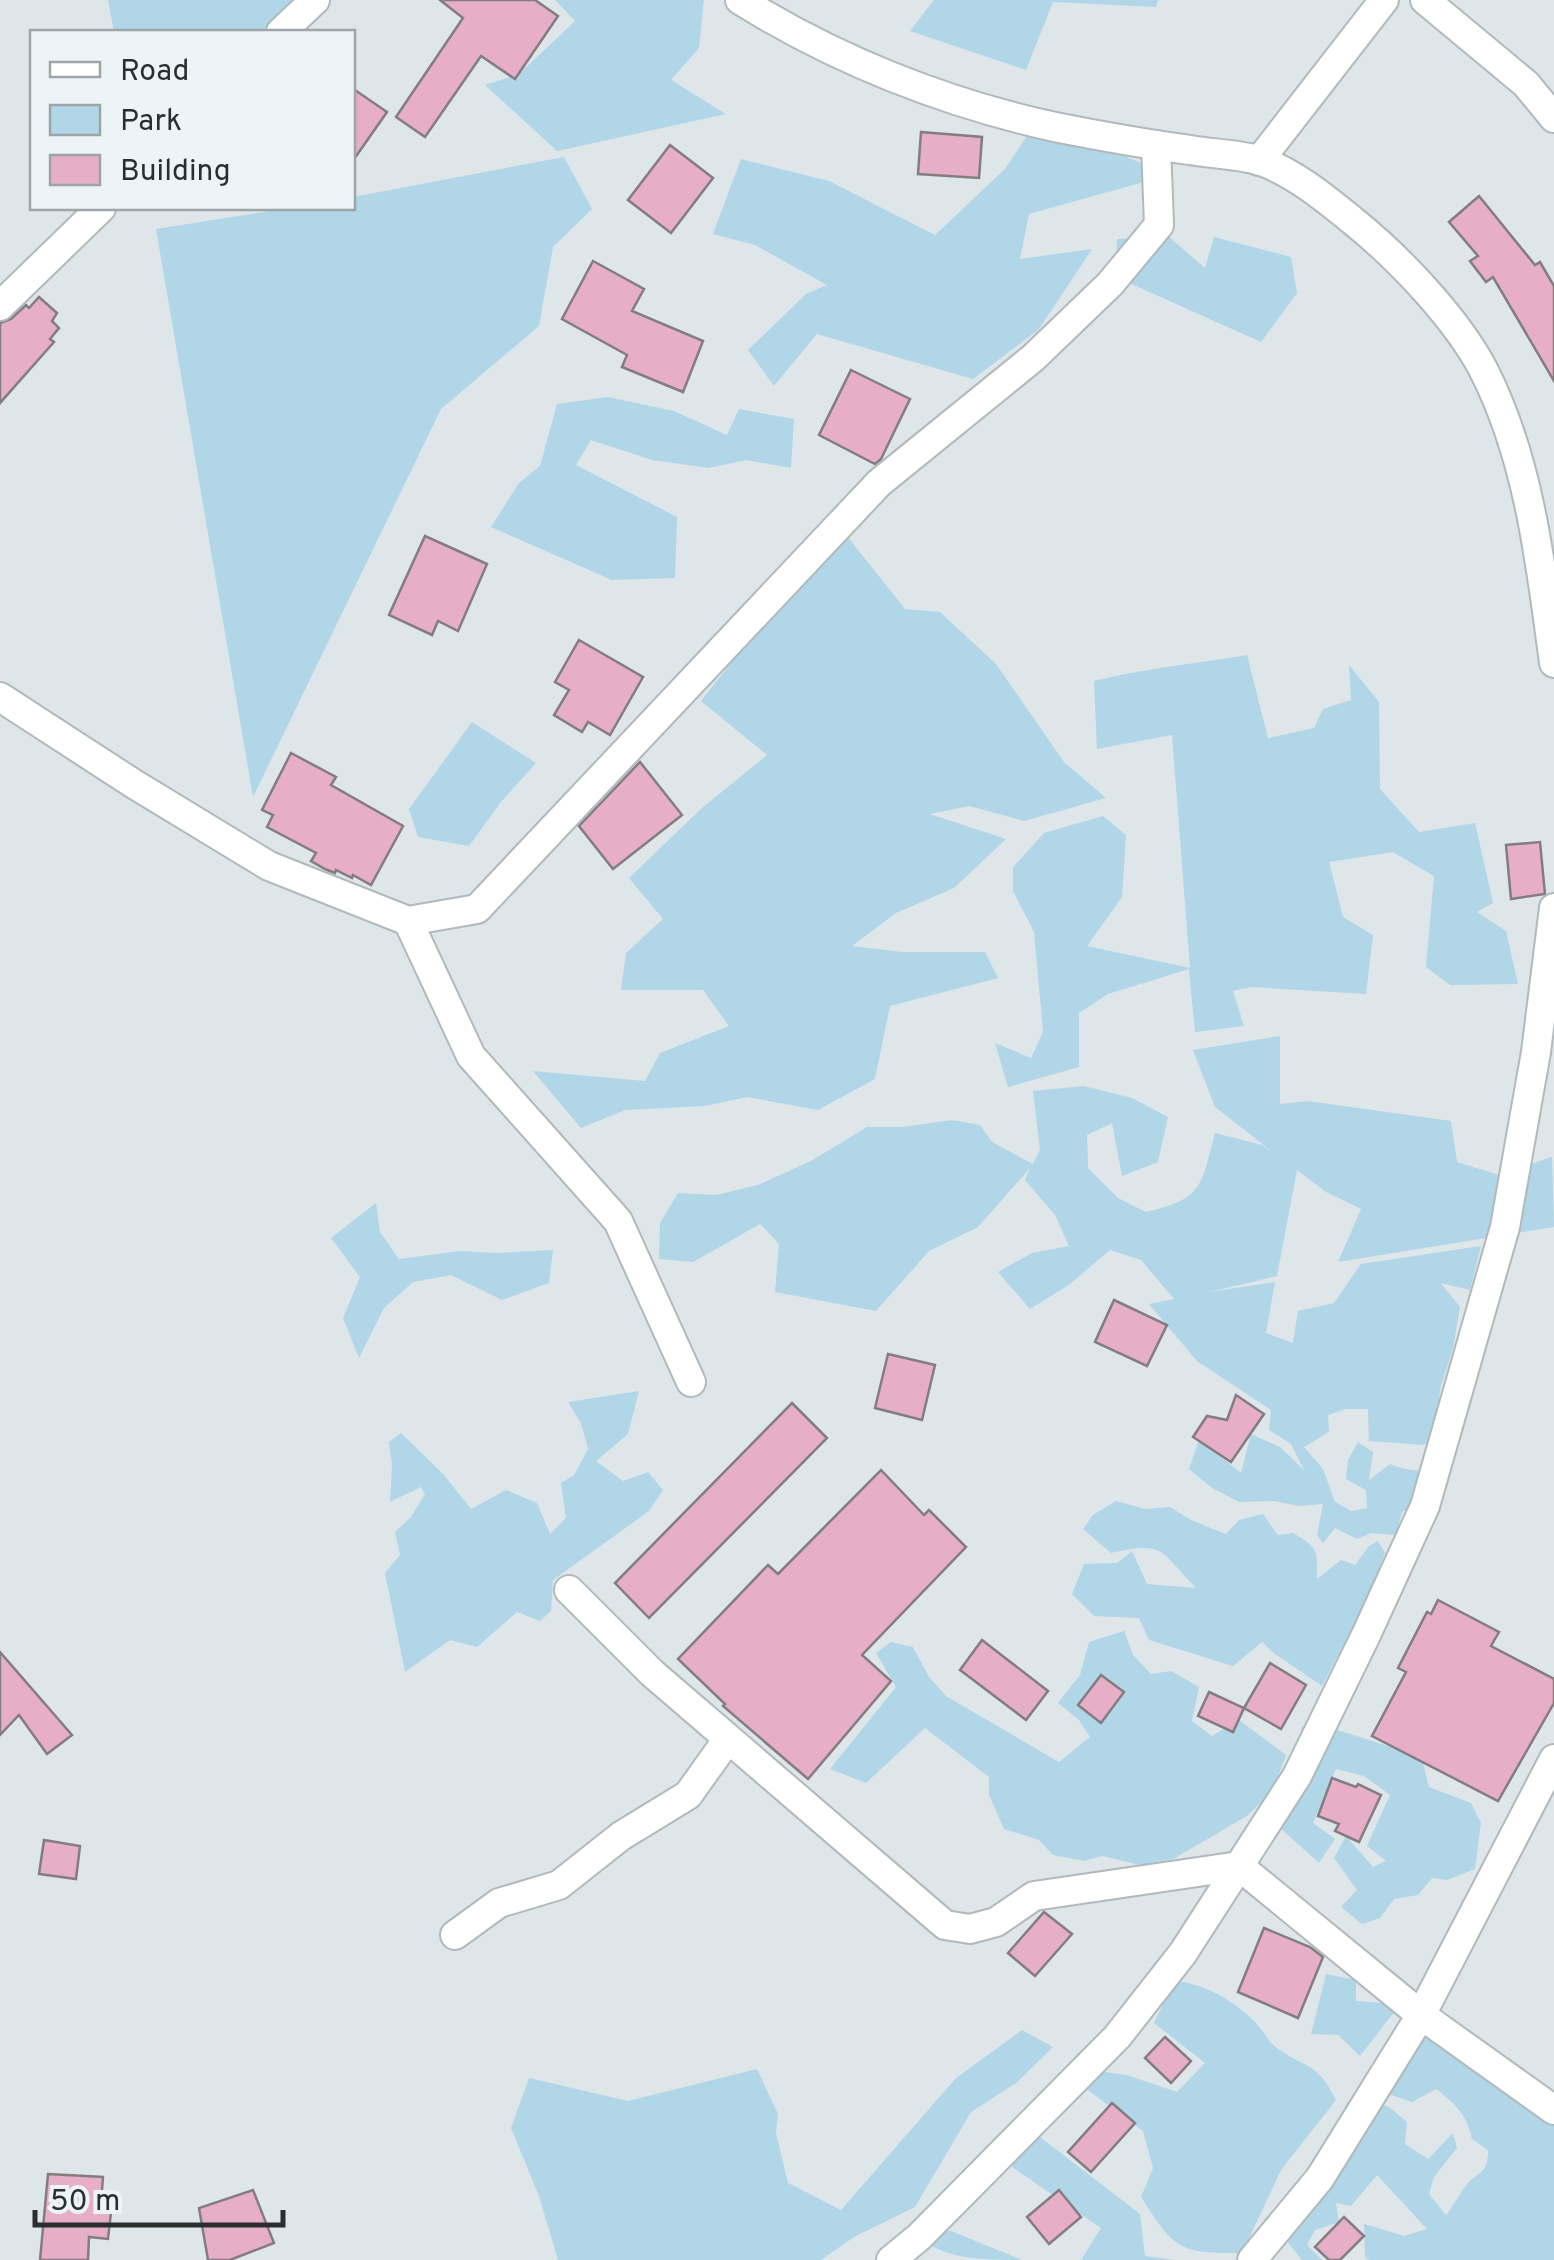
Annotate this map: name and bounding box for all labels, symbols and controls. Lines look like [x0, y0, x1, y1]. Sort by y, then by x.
legend [30, 30, 355, 210]
text: Road [120, 54, 189, 91]
text: Park [120, 104, 182, 141]
text: Building [120, 154, 231, 191]
scale bar [35, 2165, 282, 2227]
text: 50 m [50, 2184, 120, 2221]

